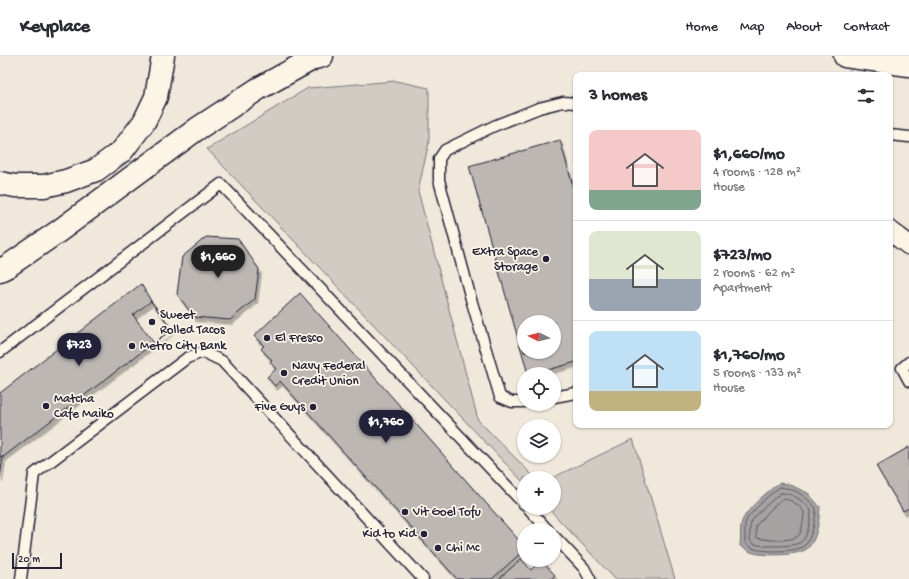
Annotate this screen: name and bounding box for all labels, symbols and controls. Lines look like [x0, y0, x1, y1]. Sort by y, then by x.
text: Keyplace [20, 16, 90, 39]
text: Home [686, 19, 718, 36]
text: Map [740, 19, 764, 36]
text: About [786, 19, 822, 36]
text: Contact [844, 19, 889, 36]
icon: filters [855, 85, 877, 107]
text: 3 homes [589, 86, 647, 106]
text: $1,660/mo [713, 145, 785, 165]
icon: home [621, 146, 669, 194]
text: 4 rooms · 128 m² [713, 165, 801, 180]
text: House [713, 180, 745, 195]
pin: $1,660 [185, 245, 251, 279]
place label: Extra Space Storage [472, 245, 538, 275]
text: $723/mo [713, 246, 772, 266]
icon: home [621, 247, 669, 295]
text: $1,660 [200, 250, 236, 265]
marker: Extra Space Storage [541, 254, 551, 264]
text: 2 rooms · 62 m² [713, 266, 795, 281]
text: Apartment [713, 281, 772, 296]
place label: Sweet Rolled Tacos [160, 308, 226, 338]
north arrow [517, 315, 561, 359]
map controls [517, 315, 561, 567]
marker: Sweet Rolled Tacos [147, 317, 157, 327]
place label: El Fresco [275, 331, 323, 346]
pin: $723 [55, 333, 103, 367]
marker: El Fresco [262, 333, 272, 343]
text: $723 [66, 338, 92, 353]
place label: Metro City Bank [140, 339, 227, 354]
marker: Metro City Bank [127, 341, 137, 351]
text: $1,760/mo [713, 346, 785, 366]
icon: home [621, 347, 669, 395]
place label: Navy Federal Credit Union [292, 359, 365, 389]
text: 5 rooms · 133 m² [713, 366, 801, 381]
button: locate [517, 367, 561, 411]
marker: Navy Federal Credit Union [279, 368, 289, 378]
text: House [713, 381, 745, 396]
place label: Matcha Cafe Maiko [54, 392, 114, 422]
place label: Five Guys [254, 400, 306, 415]
marker: Matcha Cafe Maiko [41, 401, 51, 411]
marker: Five Guys [308, 402, 318, 412]
pin: $1,760 [353, 410, 419, 444]
text: $1,760 [368, 415, 404, 430]
button: layers [517, 419, 561, 463]
button: + [517, 471, 561, 515]
place label: Vit Goel Tofu [412, 505, 481, 520]
marker: Vit Goel Tofu [400, 507, 410, 517]
button: − [517, 523, 561, 567]
place label: Kid to Kid [363, 527, 417, 542]
marker: Kid to Kid [419, 529, 429, 539]
place label: Chi Mc [446, 541, 480, 556]
marker: Chi Mc [433, 543, 443, 553]
scale bar [12, 551, 62, 570]
text: 20 m [18, 554, 40, 566]

